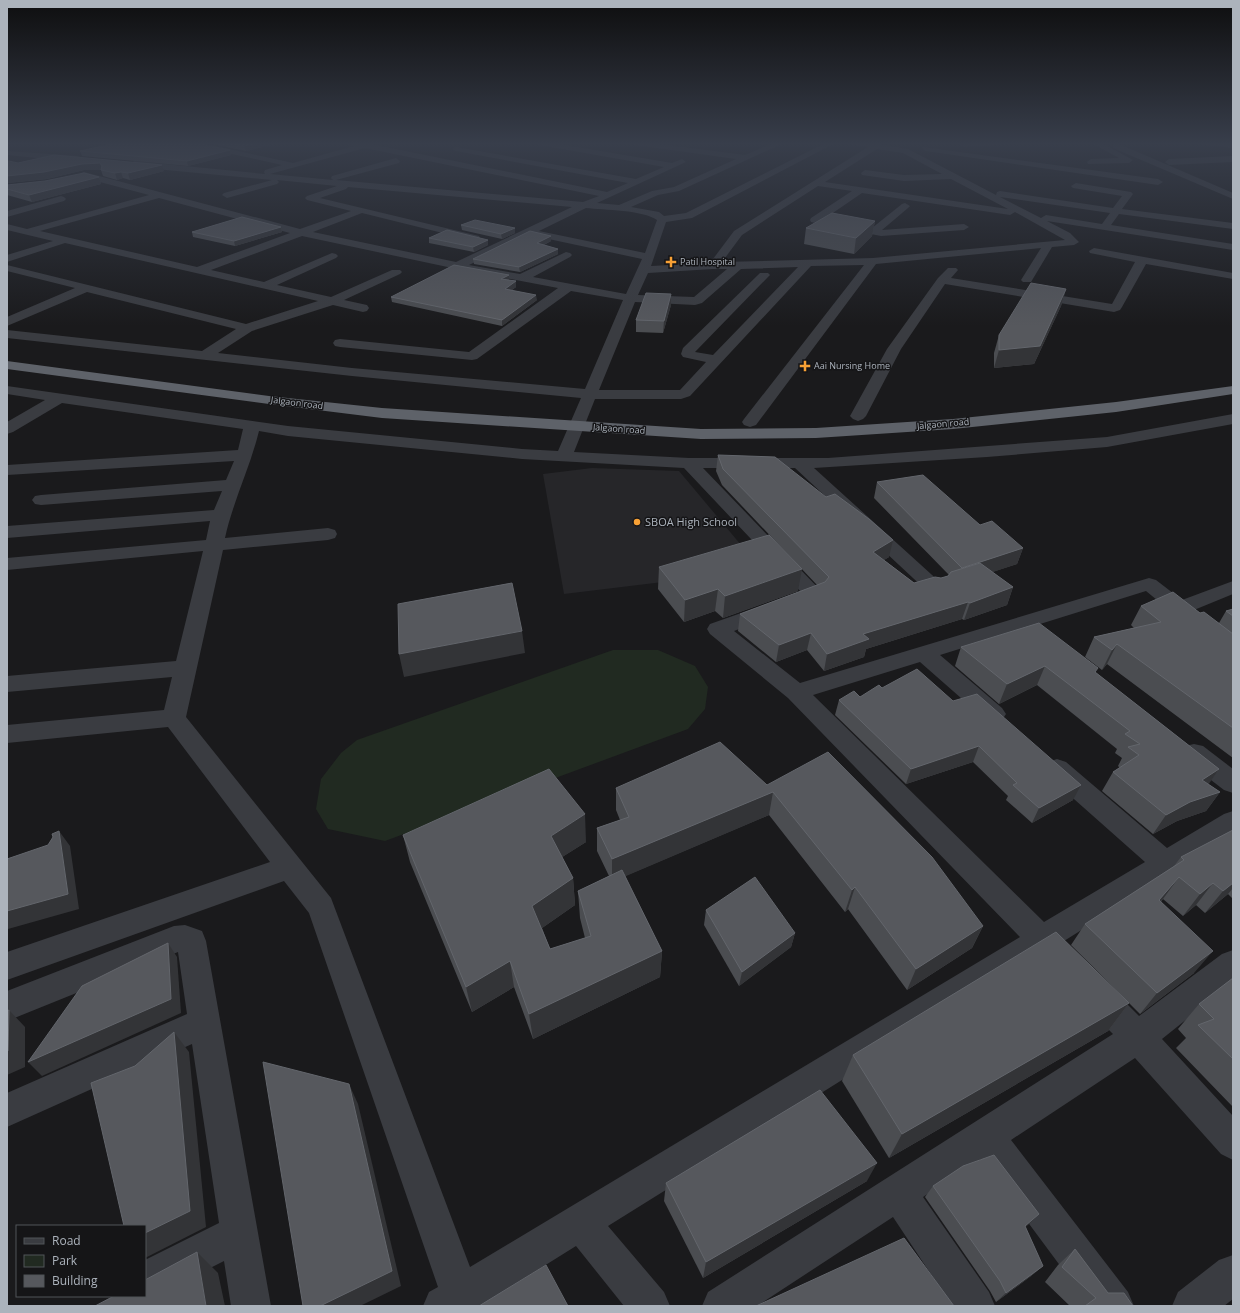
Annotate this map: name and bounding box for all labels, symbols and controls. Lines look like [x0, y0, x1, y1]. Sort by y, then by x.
place label: Patil Hospital [680, 255, 735, 268]
marker: Patil Hospital [665, 256, 677, 268]
place label: Aai Nursing Home [814, 359, 890, 372]
marker: Aai Nursing Home [799, 360, 811, 372]
street label: Jalgaon road [269, 393, 324, 412]
street label: Jalgaon road [915, 415, 970, 432]
street label: Jalgaon road [591, 420, 646, 437]
place label: SBOA High School [645, 514, 737, 529]
marker: SBOA High School [632, 517, 642, 527]
legend [16, 1225, 146, 1297]
text: Road [52, 1232, 81, 1249]
text: Park [52, 1252, 78, 1269]
text: Building [52, 1272, 98, 1289]

